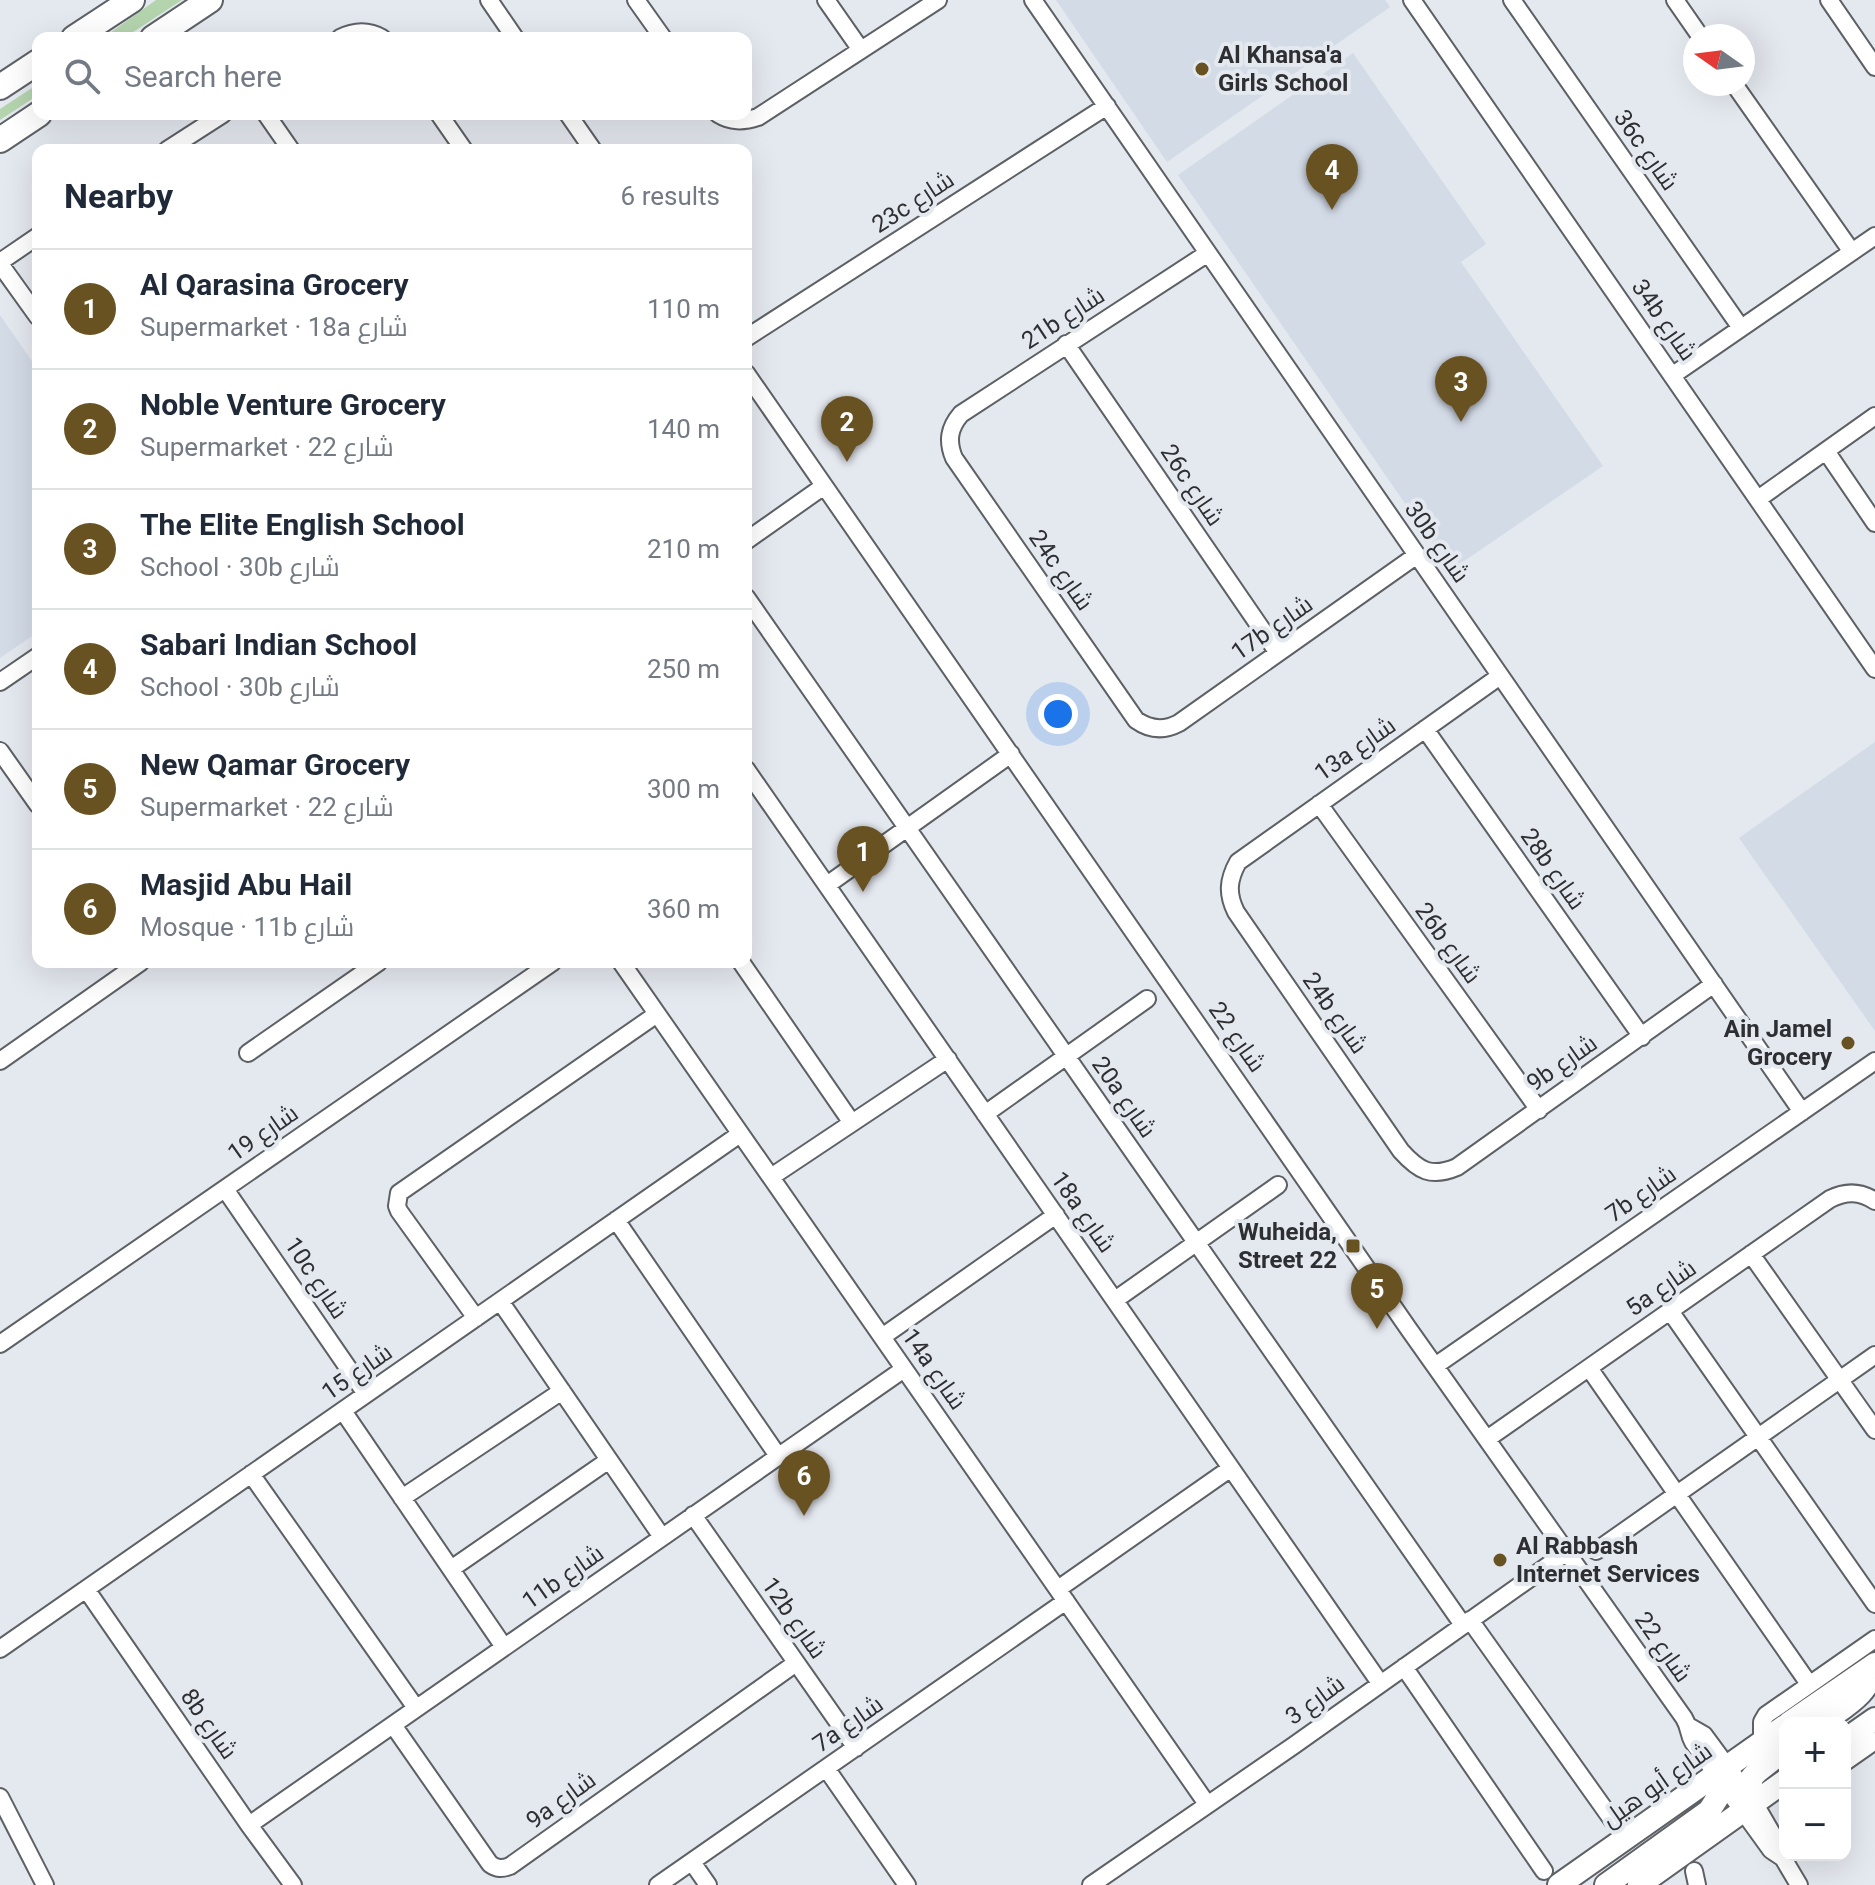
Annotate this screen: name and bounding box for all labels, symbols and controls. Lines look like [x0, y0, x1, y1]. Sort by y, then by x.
north arrow [1683, 24, 1755, 96]
search box [32, 32, 752, 120]
place label: Al Khansa'a Girls School [1218, 41, 1348, 97]
icon: search [60, 54, 104, 98]
text: Search here [124, 59, 282, 94]
marker: Al Khansa'a Girls School [1193, 60, 1211, 78]
street label: 36c شارع [1607, 104, 1684, 197]
pin: 4 [1306, 144, 1358, 210]
street label: 23c شارع [867, 165, 960, 240]
text: Nearby [64, 176, 173, 216]
text: 6 results [621, 181, 720, 211]
text: Al Qarasina Grocery [140, 267, 409, 302]
street label: 34b شارع [1624, 274, 1702, 367]
street label: 21b شارع [1016, 281, 1111, 357]
text: 1 [83, 294, 97, 324]
text: 110 m [647, 294, 720, 324]
text: Supermarket · 18a شارع [140, 312, 408, 342]
pin: 3 [1435, 356, 1487, 422]
text: Noble Venture Grocery [140, 387, 446, 422]
pin: 2 [821, 396, 873, 462]
text: 2 [83, 414, 97, 444]
text: 140 m [647, 414, 720, 444]
text: Supermarket · شارع 22 [140, 432, 394, 462]
street label: 26c شارع [1153, 439, 1229, 532]
street label: 30b شارع [1397, 496, 1475, 589]
text: The Elite English School [140, 507, 465, 542]
street label: 24c شارع [1022, 524, 1099, 617]
text: 3 [83, 534, 97, 564]
text: 210 m [647, 534, 720, 564]
text: School · 30b شارع [140, 552, 340, 582]
street label: 17b شارع [1226, 590, 1319, 668]
text: Sabari Indian School [140, 627, 417, 662]
text: 4 [83, 654, 97, 684]
text: 250 m [647, 654, 720, 684]
text: School · 30b شارع [140, 672, 340, 702]
your location [1038, 694, 1078, 734]
street label: 13a شارع [1309, 711, 1402, 789]
text: New Qamar Grocery [140, 747, 410, 782]
text: 5 [83, 774, 97, 804]
text: 300 m [647, 774, 720, 804]
text: Supermarket · شارع 22 [140, 792, 394, 822]
street label: 28b شارع [1513, 823, 1591, 916]
pin: 1 [837, 826, 889, 892]
text: Masjid Abu Hail [140, 867, 352, 902]
text: 6 [83, 894, 97, 924]
text: 360 m [647, 894, 720, 924]
street label: 26b شارع [1408, 897, 1487, 990]
text: Mosque · 11b شارع [140, 912, 354, 942]
street label: 24b شارع [1295, 967, 1373, 1060]
street label: شارع 22 [1201, 996, 1271, 1079]
place label: Ain Jamel Grocery [1724, 1015, 1833, 1071]
street label: 9b شارع [1521, 1029, 1604, 1099]
marker: Ain Jamel Grocery [1839, 1034, 1857, 1052]
street label: 20a شارع [1084, 1051, 1162, 1144]
street label: شارع 19 [222, 1099, 305, 1169]
street label: 7b شارع [1600, 1160, 1683, 1230]
street label: 18a شارع [1043, 1166, 1121, 1259]
place label: Wuheida, Street 22 [1238, 1218, 1337, 1274]
street label: 10c شارع [277, 1232, 353, 1325]
marker: Wuheida, Street 22 [1344, 1237, 1362, 1255]
street label: 5a شارع [1621, 1254, 1703, 1324]
pin: 5 [1351, 1263, 1403, 1329]
street label: 14a شارع [894, 1323, 972, 1416]
street label: شارع 15 [316, 1338, 399, 1408]
pin: 6 [778, 1450, 830, 1516]
place label: Al Rabbash Internet Services [1516, 1532, 1700, 1588]
street label: 11b شارع [517, 1539, 610, 1617]
marker: Al Rabbash Internet Services [1491, 1551, 1509, 1569]
street label: 12b شارع [754, 1572, 832, 1665]
street label: شارع 22 [1627, 1606, 1697, 1689]
street label: شارع 3 [1280, 1669, 1351, 1732]
street label: 8b شارع [173, 1683, 243, 1766]
street label: 7a شارع [808, 1690, 890, 1760]
map controls [1779, 1717, 1851, 1861]
button: + [1779, 1717, 1851, 1789]
street label: شارع أبو هيل [1595, 1735, 1719, 1835]
street label: 9a شارع [521, 1765, 602, 1836]
button: − [1779, 1789, 1851, 1861]

